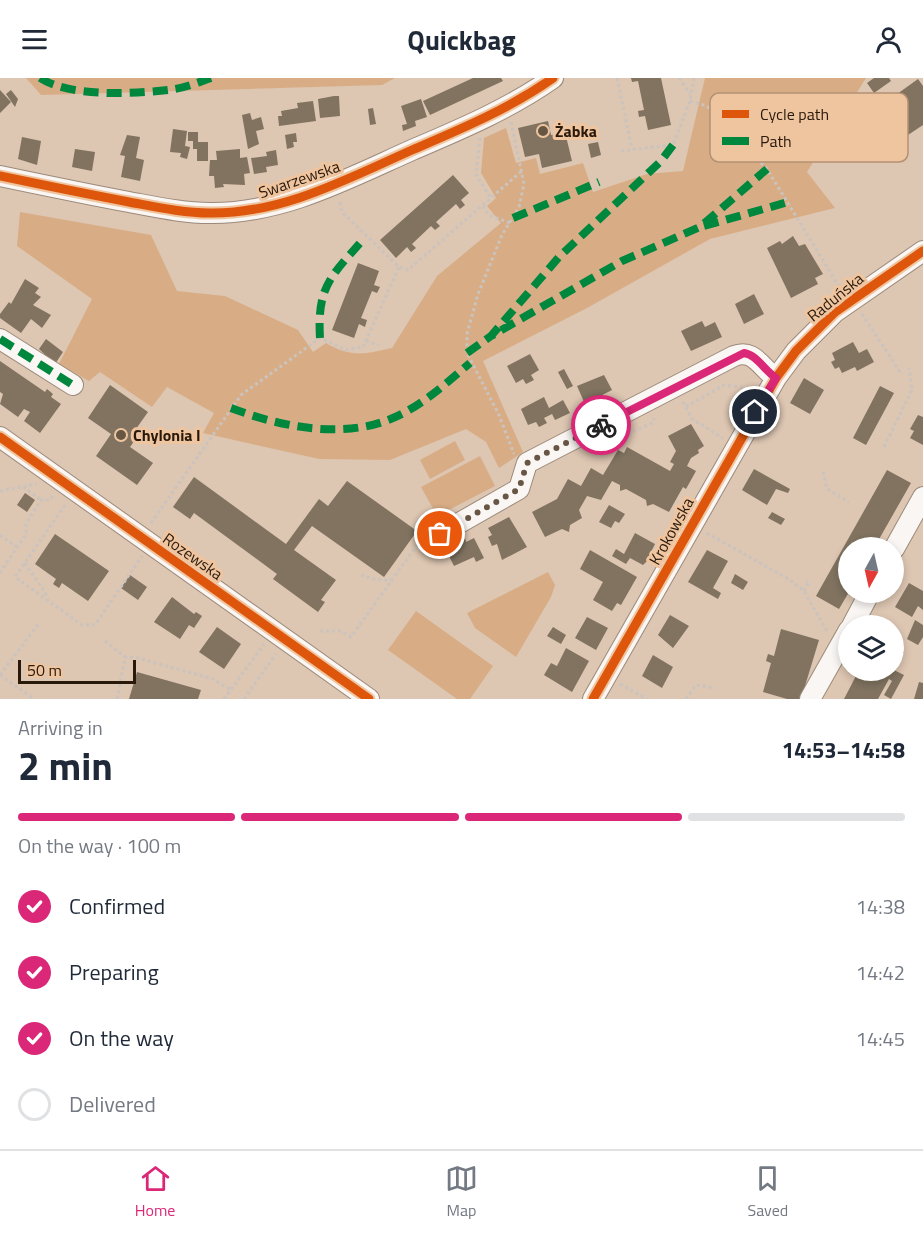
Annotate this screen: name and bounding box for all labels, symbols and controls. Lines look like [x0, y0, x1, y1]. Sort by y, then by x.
text: Quickbag [407, 19, 516, 60]
icon: menu [18, 23, 51, 56]
icon: person [872, 23, 905, 56]
legend [710, 93, 908, 162]
text: Cycle path [760, 102, 829, 126]
place label: Żabka [555, 119, 597, 143]
marker: Żabka [536, 124, 550, 138]
text: Path [760, 129, 792, 153]
street label: Swarzewska [255, 154, 343, 204]
street label: Raduńska [802, 267, 868, 327]
pin [729, 386, 780, 437]
courier [571, 395, 631, 455]
icon: home [738, 395, 771, 428]
icon: bike [585, 409, 618, 442]
place label: Chylonia I [133, 423, 201, 447]
marker: Chylonia I [114, 428, 128, 442]
street label: Krokowska [643, 493, 699, 569]
pin [414, 508, 465, 559]
icon: bag [423, 517, 456, 550]
street label: Rozewska [158, 527, 228, 585]
north arrow [838, 537, 904, 603]
map controls [838, 537, 904, 681]
button: layers [838, 615, 904, 681]
scale bar [18, 657, 136, 684]
text: 50 m [27, 658, 62, 682]
text: Arriving in [18, 712, 103, 743]
text: 14:53–14:58 [782, 733, 905, 767]
text: 2 min [18, 736, 113, 795]
text: On the way · 100 m [18, 830, 181, 861]
text: Confirmed [69, 889, 165, 923]
icon: check [18, 890, 51, 923]
text: 14:38 [856, 891, 905, 922]
text: Preparing [69, 955, 159, 989]
icon: check [18, 956, 51, 989]
text: 14:42 [856, 957, 905, 988]
text: On the way [69, 1021, 174, 1055]
icon: check [18, 1022, 51, 1055]
text: 14:45 [856, 1023, 905, 1054]
text: Delivered [69, 1087, 156, 1121]
tab: Home [135, 1162, 175, 1222]
tab: Map [445, 1162, 478, 1222]
tab: Saved [747, 1162, 788, 1222]

